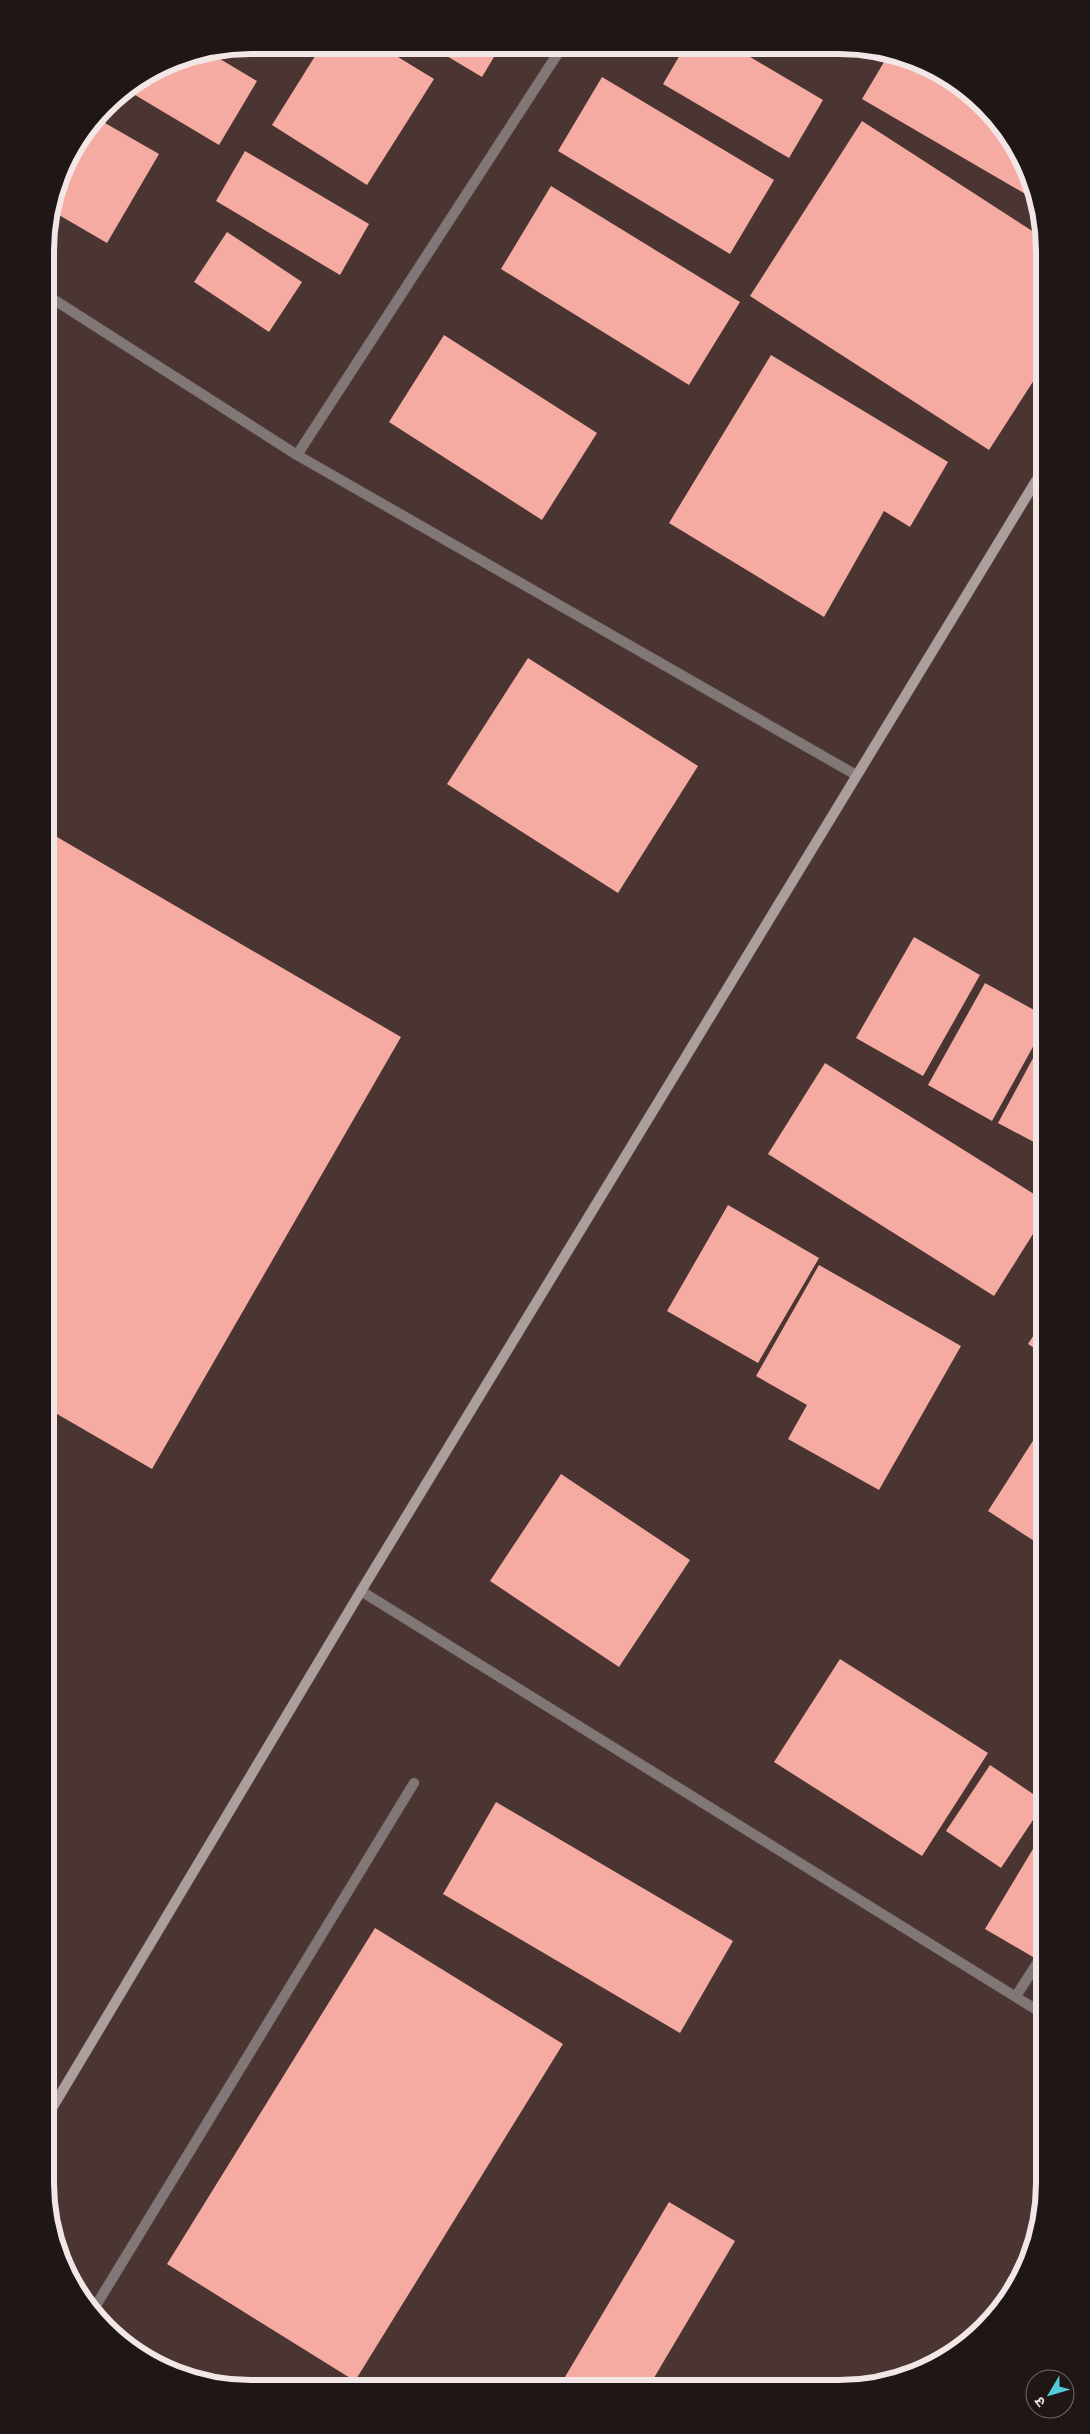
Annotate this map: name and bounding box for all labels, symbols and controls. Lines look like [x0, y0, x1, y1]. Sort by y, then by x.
north arrow [1025, 2369, 1075, 2419]
text: उ [1030, 2393, 1049, 2411]

